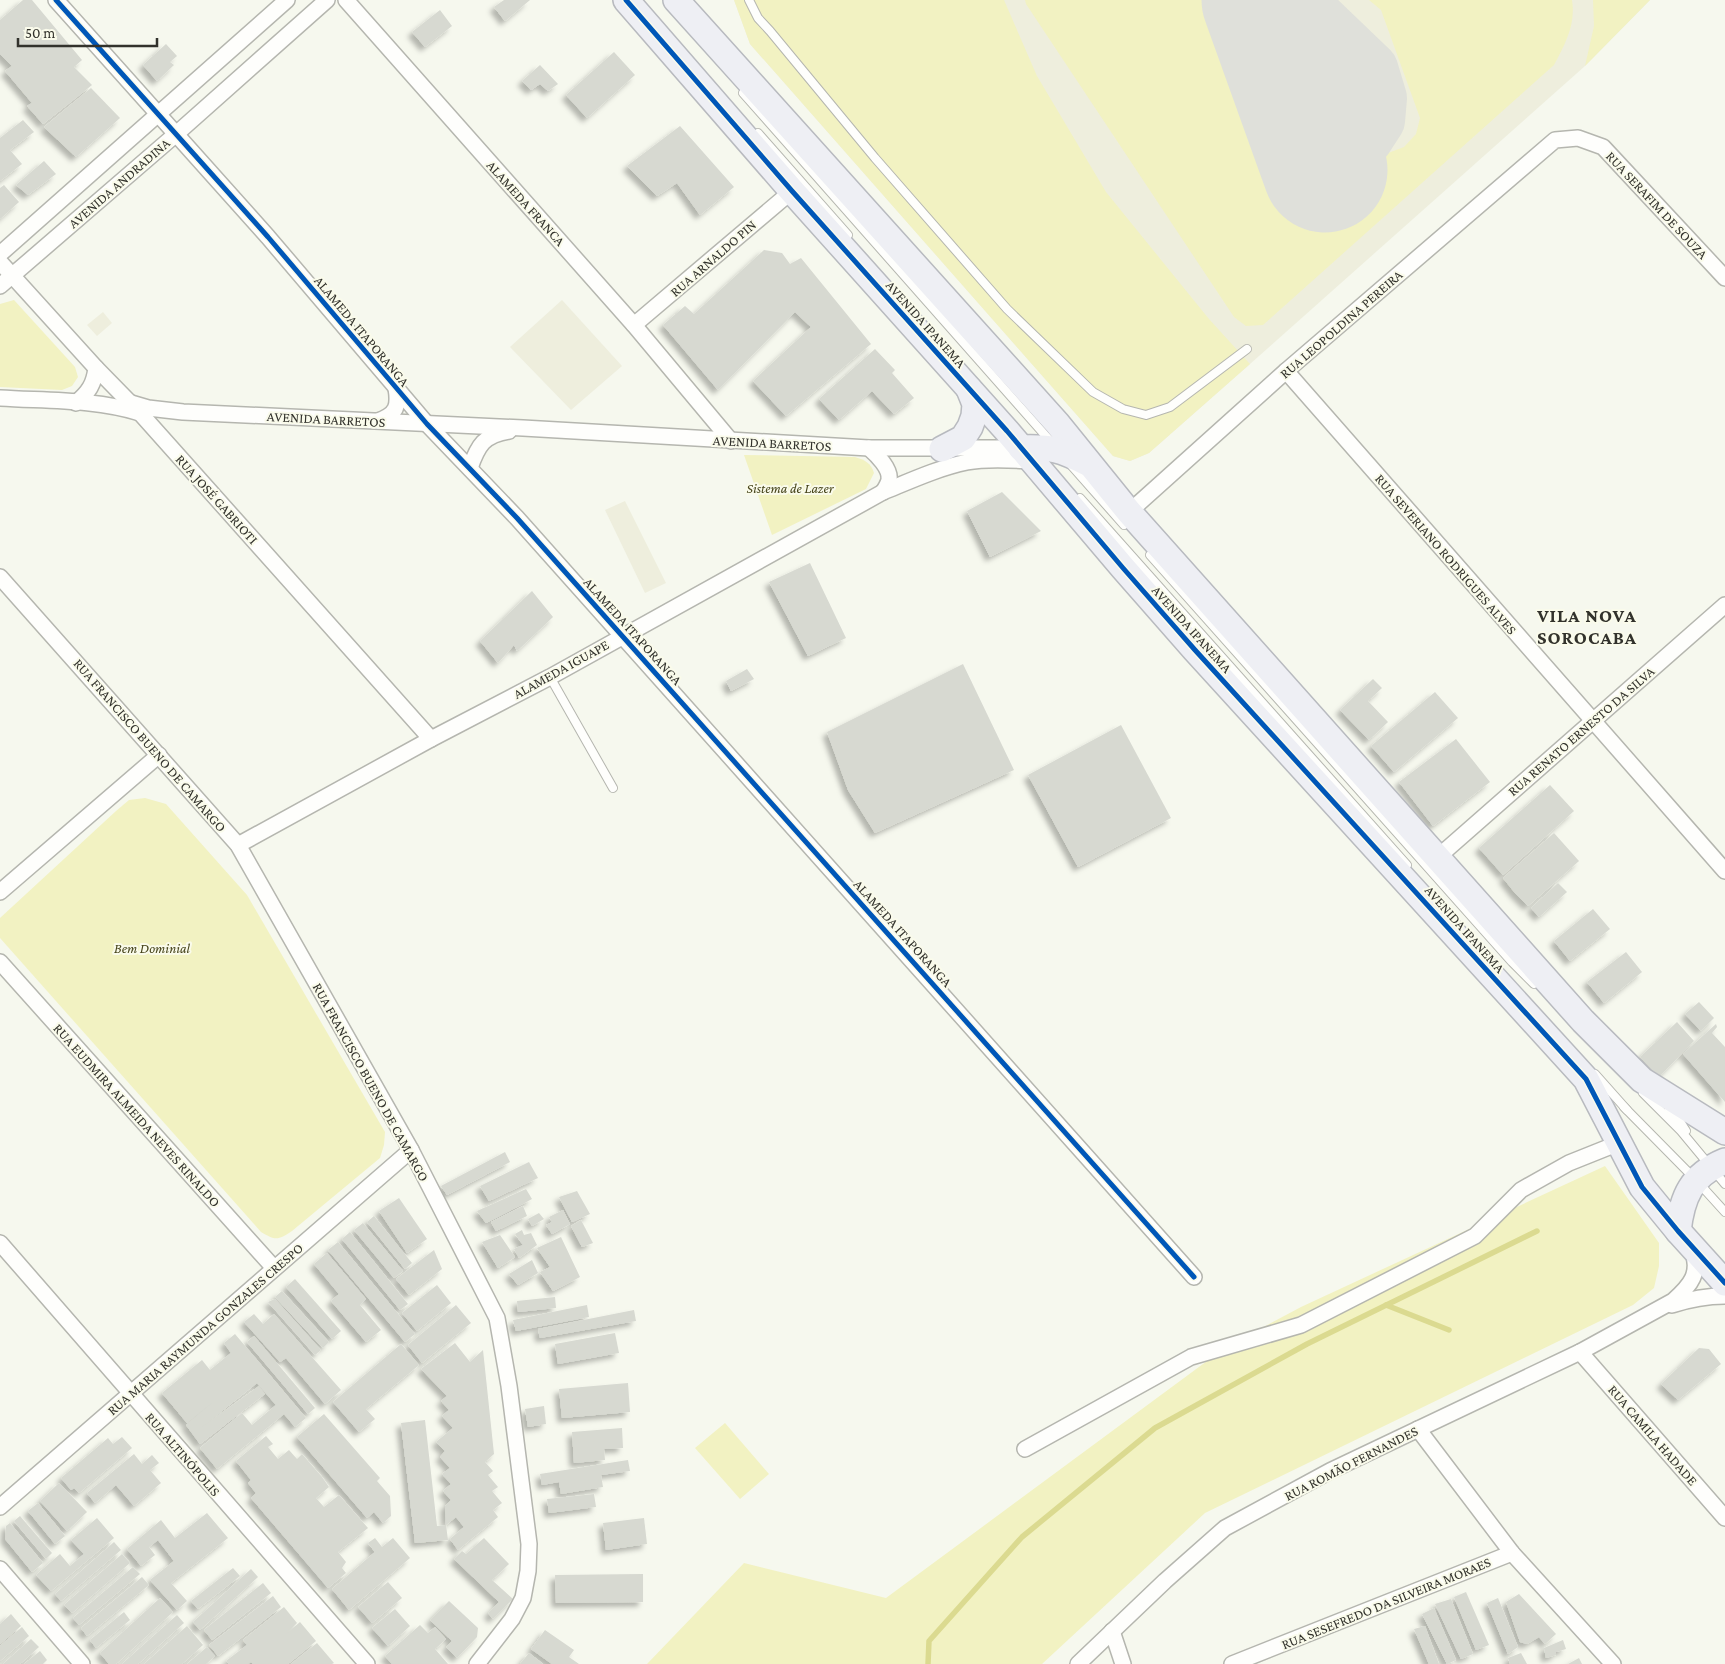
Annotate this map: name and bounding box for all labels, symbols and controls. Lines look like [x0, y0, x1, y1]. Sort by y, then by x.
scale bar [18, 15, 156, 47]
text: 50 m [25, 25, 55, 41]
street label: AVENIDA ANDRADINA [65, 135, 173, 231]
street label: RUA SERAFIM DE SOUZA [1603, 148, 1711, 262]
street label: ALAMEDA FRANCA [483, 157, 569, 249]
street label: RUA ARNALDO PIN [667, 216, 759, 300]
street label: RUA LEOPOLDINA PEREIRA [1276, 266, 1406, 382]
street label: ALAMEDA ITAPORANGA [311, 273, 413, 389]
street label: AVENIDA IPANEMA [883, 277, 969, 371]
street label: AVENIDA BARRETOS [266, 408, 386, 430]
street label: AVENIDA BARRETOS [712, 432, 832, 454]
street label: RUA JOSÉ GABRIOTI [173, 451, 261, 547]
street label: RUA SEVERIANO RODRIGUES ALVES [1372, 471, 1520, 638]
park label: Sistema de Lazer [746, 480, 835, 496]
street label: ALAMEDA ITAPORANGA [581, 574, 685, 688]
street label: AVENIDA IPANEMA [1149, 582, 1235, 676]
district label: VILA NOVA SOROCABA [1536, 605, 1637, 648]
street label: ALAMEDA IGUAPE [511, 636, 612, 702]
street label: RUA FRANCISCO BUENO DE CAMARGO [70, 655, 230, 835]
street label: RUA RENATO ERNESTO DA SILVA [1504, 663, 1658, 799]
street label: ALAMEDA ITAPORANGA [851, 876, 955, 990]
street label: AVENIDA IPANEMA [1422, 882, 1508, 976]
park label: Bem Dominial [114, 940, 191, 956]
street label: RUA FRANCISCO BUENO DE CAMARGO [310, 980, 432, 1184]
street label: RUA EUDMIRA ALMEIDA NEVES RINALDO [50, 1020, 224, 1210]
street label: RUA MARIA RAYMUNDA GONZALES CRESPO [104, 1240, 306, 1418]
street label: RUA CAMILA HADADE [1605, 1382, 1701, 1489]
street label: RUA ALTINÓPOLIS [142, 1409, 224, 1499]
street label: RUA ROMÃO FERNANDES [1282, 1422, 1421, 1504]
street label: RUA SESEFREDO DA SILVEIRA MORAES [1279, 1553, 1493, 1652]

